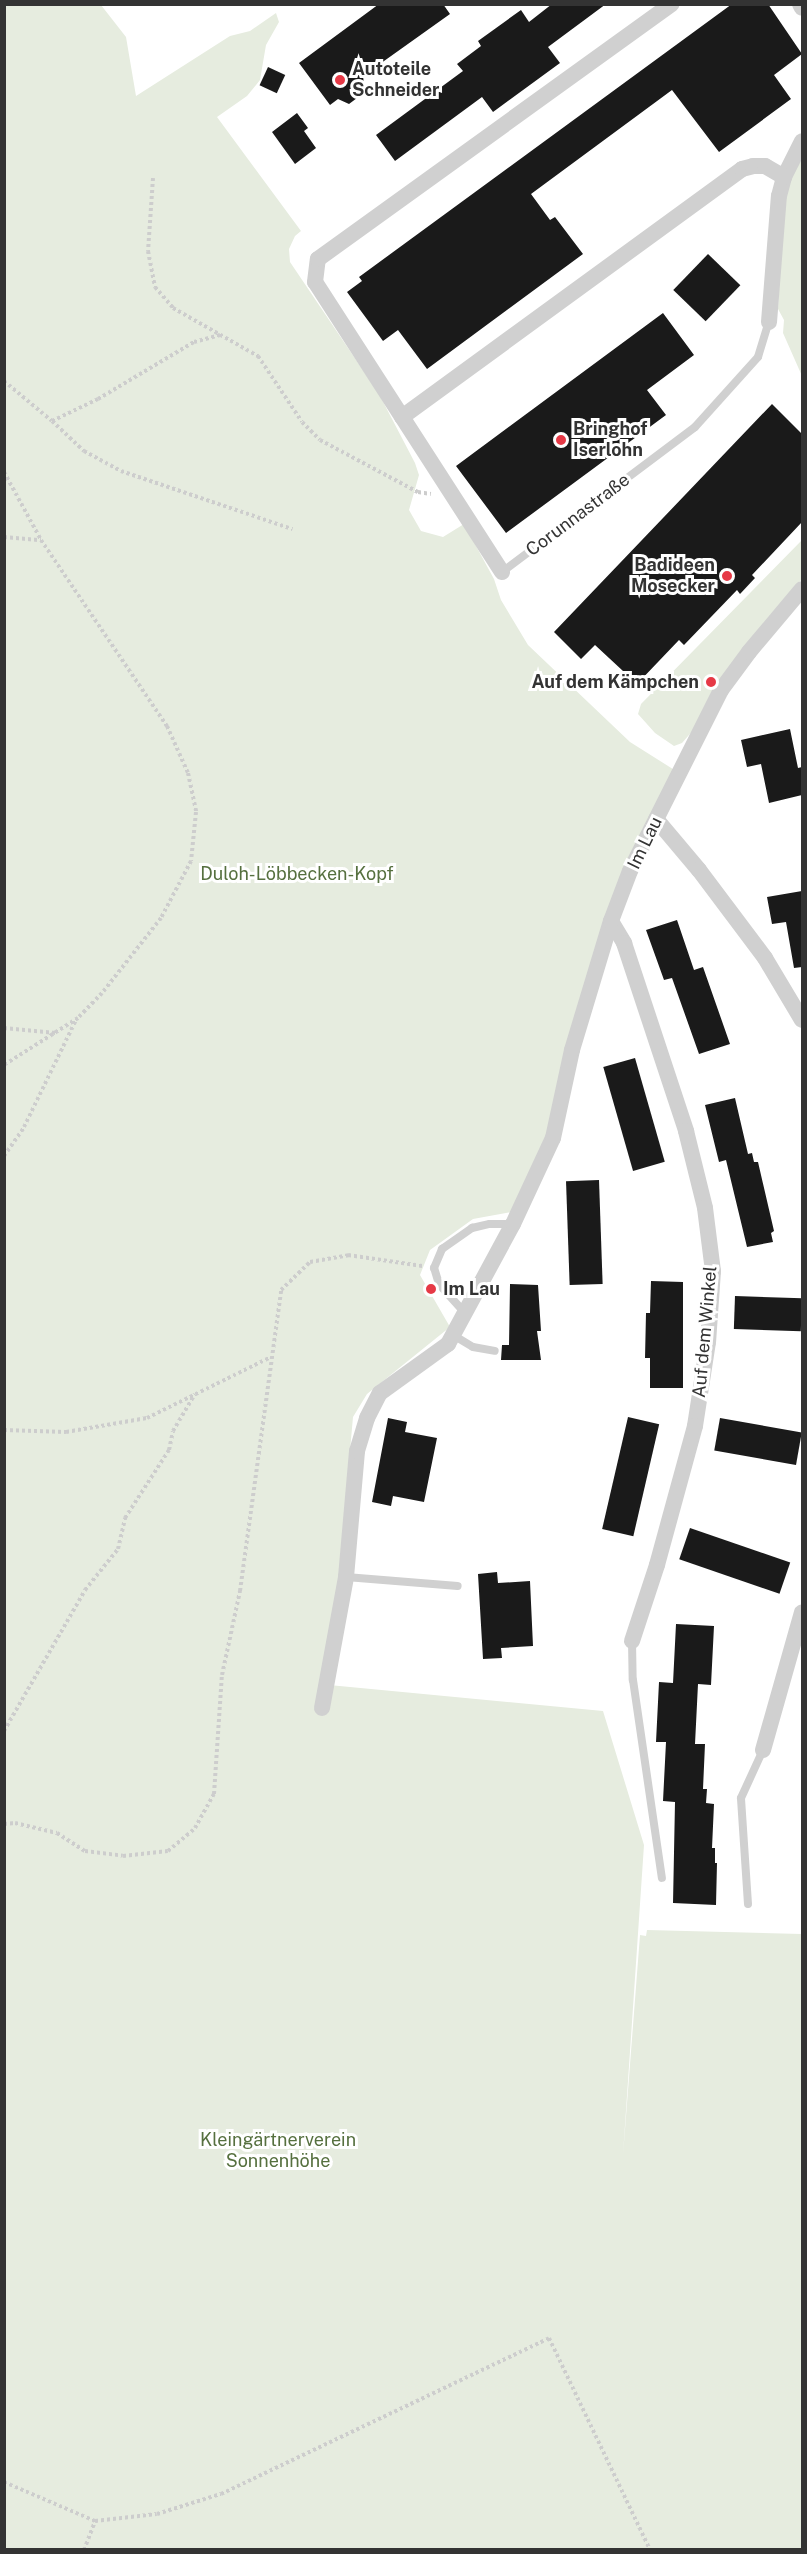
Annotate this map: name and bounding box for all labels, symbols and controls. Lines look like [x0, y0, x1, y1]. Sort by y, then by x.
place label: Autoteile Schneider [352, 59, 439, 101]
marker: Autoteile Schneider [333, 73, 347, 87]
place label: Bringhof Iserlohn [573, 419, 647, 462]
marker: Bringhof Iserlohn [554, 433, 568, 447]
street label: Corunnastraße [522, 469, 634, 561]
place label: Badideen Mosecker [631, 555, 715, 598]
marker: Badideen Mosecker [720, 569, 734, 583]
place label: Auf dem Kämpchen [531, 671, 699, 693]
marker: Auf dem Kämpchen [704, 675, 718, 689]
street label: Im Lau [623, 813, 667, 873]
park label: Duloh-Löbbecken-Kopf [200, 863, 394, 885]
street label: Auf dem Winkel [688, 1265, 722, 1399]
place label: Im Lau [443, 1278, 500, 1300]
marker: Im Lau [424, 1282, 438, 1296]
park label: Kleingärtnerverein Sonnenhöhe [200, 2130, 356, 2172]

